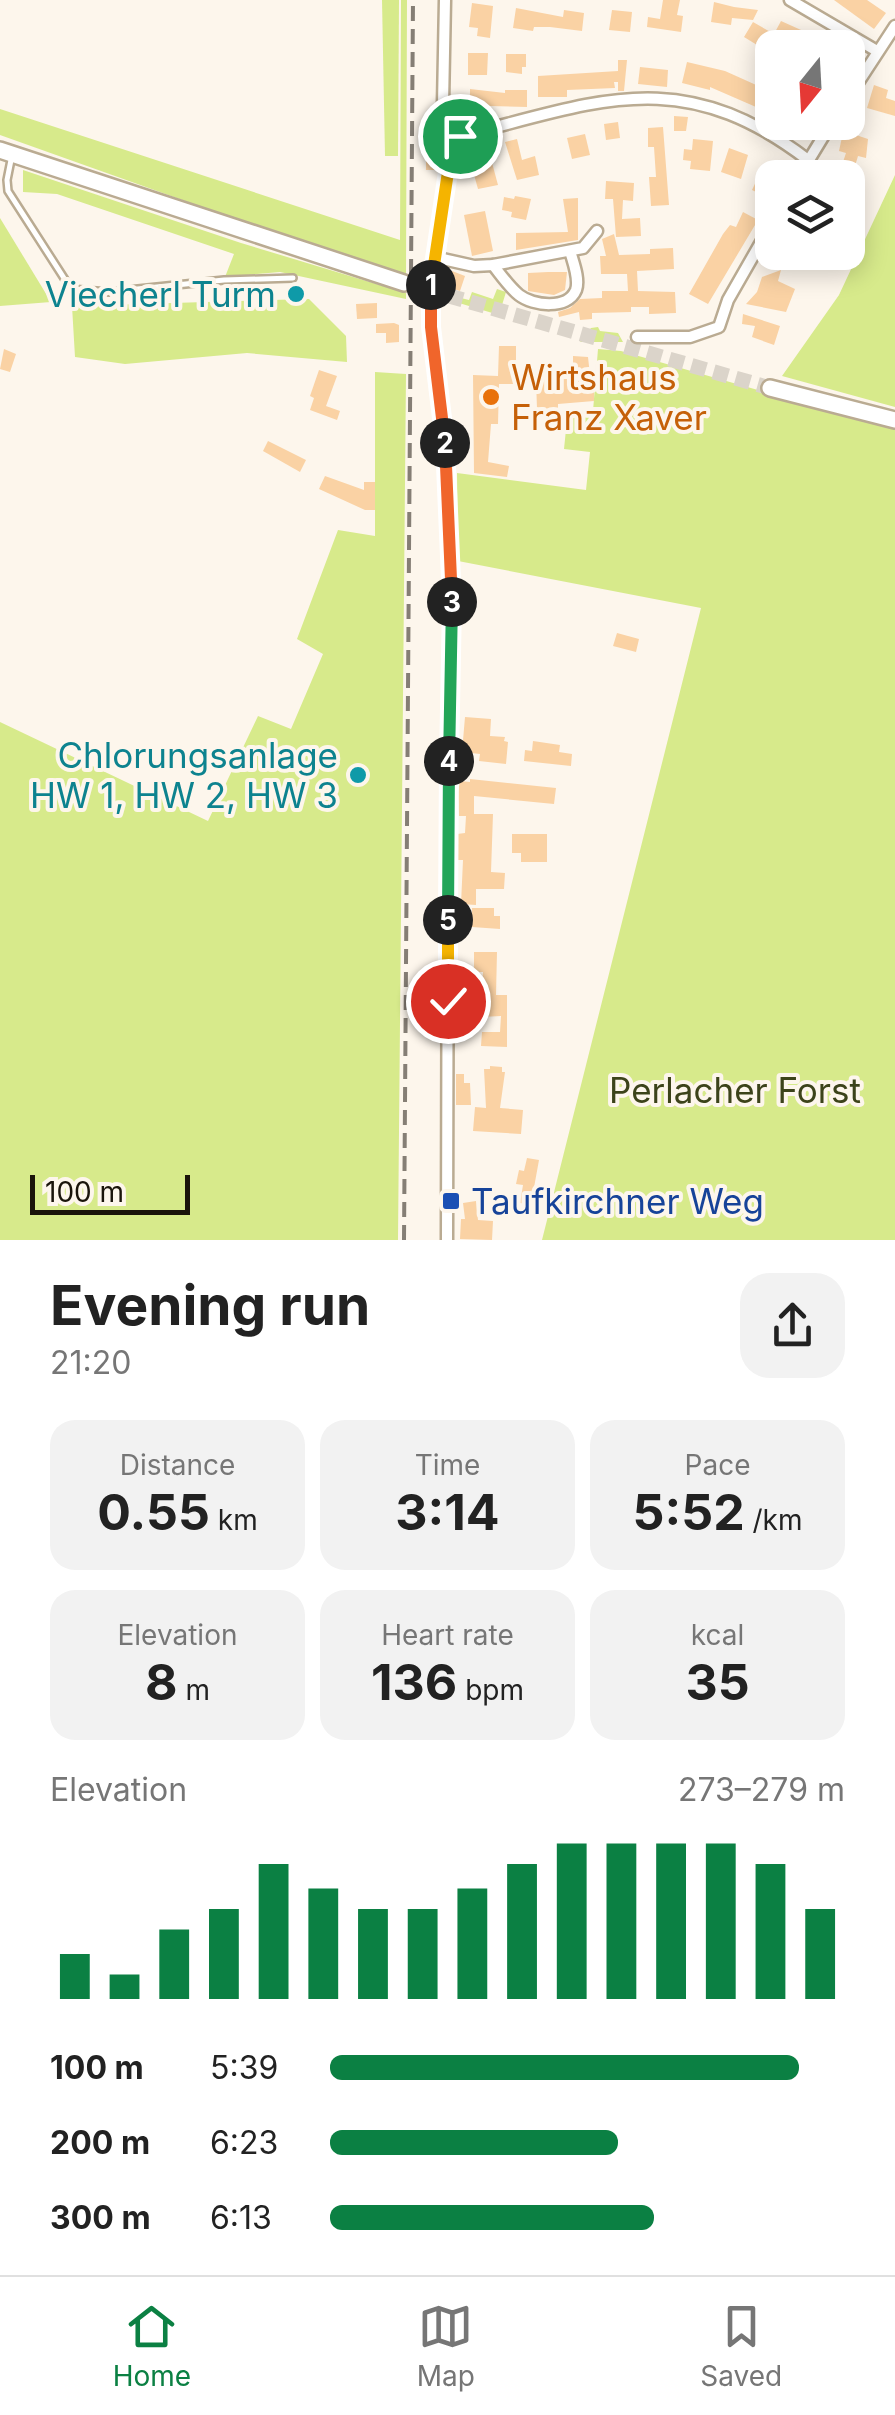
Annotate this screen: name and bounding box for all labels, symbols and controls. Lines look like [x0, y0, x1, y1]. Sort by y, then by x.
north arrow [755, 30, 865, 140]
map controls [755, 30, 865, 270]
pin [418, 94, 503, 179]
icon: arrive [433, 109, 488, 164]
button: layers [755, 160, 865, 270]
pin: 1 [406, 260, 456, 310]
text: 1 [425, 268, 437, 302]
place label: Viecherl Turm [45, 273, 276, 315]
marker: Viecherl Turm [285, 283, 307, 305]
place label: Wirtshaus Franz Xaver [511, 356, 707, 438]
marker: Wirtshaus Franz Xaver [480, 386, 502, 408]
pin: 2 [420, 418, 470, 468]
text: 2 [436, 426, 454, 460]
pin: 3 [427, 577, 477, 627]
text: 3 [443, 585, 461, 619]
place label: Chlorungsanlage HW 1, HW 2, HW 3 [30, 734, 338, 816]
pin: 4 [424, 736, 474, 786]
text: 4 [440, 744, 458, 778]
marker: Chlorungsanlage HW 1, HW 2, HW 3 [347, 764, 369, 786]
pin: 5 [423, 895, 473, 945]
text: 5 [439, 903, 457, 937]
pin [406, 959, 491, 1044]
icon: check [421, 974, 476, 1029]
park label: Perlacher Forst [609, 1069, 861, 1111]
scale bar [30, 1170, 190, 1214]
text: 100 m [45, 1175, 124, 1209]
place label: Taufkirchner Weg [471, 1180, 764, 1222]
marker: Taufkirchner Weg [440, 1190, 462, 1212]
text: Evening run [50, 1272, 370, 1338]
button: share [740, 1273, 845, 1378]
text: 21:20 [50, 1343, 131, 1382]
text: Distance [120, 1448, 235, 1482]
text: Time [415, 1448, 480, 1482]
text: Pace [685, 1448, 750, 1482]
text: 0.55 [97, 1482, 210, 1542]
text: 3:14 [395, 1482, 500, 1542]
text: 5:52 [633, 1482, 745, 1542]
text: km [210, 1503, 258, 1537]
text: /km [745, 1503, 802, 1537]
text: Elevation [118, 1618, 237, 1652]
text: Heart rate [381, 1618, 514, 1652]
text: kcal [691, 1618, 744, 1652]
text: 8 [145, 1652, 178, 1712]
text: 136 [371, 1652, 457, 1712]
text: 35 [685, 1652, 750, 1712]
text: m [178, 1673, 210, 1707]
text: bpm [457, 1673, 524, 1707]
text: Elevation [50, 1770, 187, 1809]
text: 273–279 m [678, 1770, 845, 1809]
text: 100 m [50, 2048, 144, 2087]
text: 5:39 [210, 2048, 278, 2087]
text: 200 m [50, 2123, 150, 2162]
text: 6:23 [210, 2123, 278, 2162]
text: 300 m [50, 2198, 151, 2237]
text: 6:13 [210, 2198, 272, 2237]
tab: Home [113, 2299, 191, 2393]
tab: Map [417, 2299, 475, 2393]
tab: Saved [700, 2299, 782, 2393]

